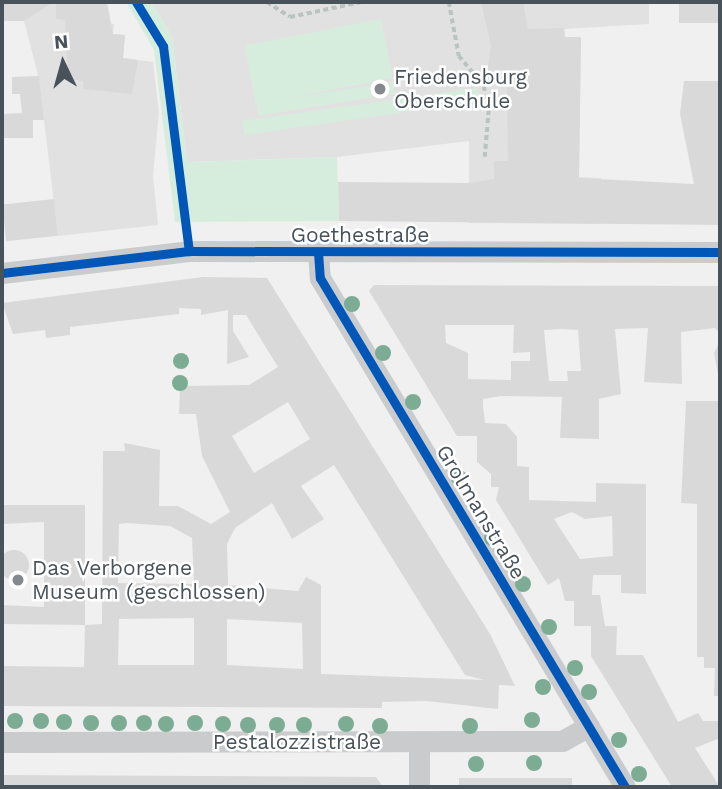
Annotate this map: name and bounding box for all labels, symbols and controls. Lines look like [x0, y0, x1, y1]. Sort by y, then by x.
north arrow [28, 28, 98, 98]
text: N [53, 30, 69, 54]
place label: Friedensburg Oberschule [394, 64, 527, 114]
marker: Friedensburg Oberschule [372, 81, 388, 97]
street label: Goethestraße [291, 222, 429, 248]
street label: Grolmanstraße [431, 440, 531, 584]
place label: Das Verborgene Museum (geschlossen) [32, 555, 265, 605]
marker: Das Verborgene Museum (geschlossen) [10, 572, 26, 588]
street label: Pestalozzistraße [213, 729, 381, 755]

